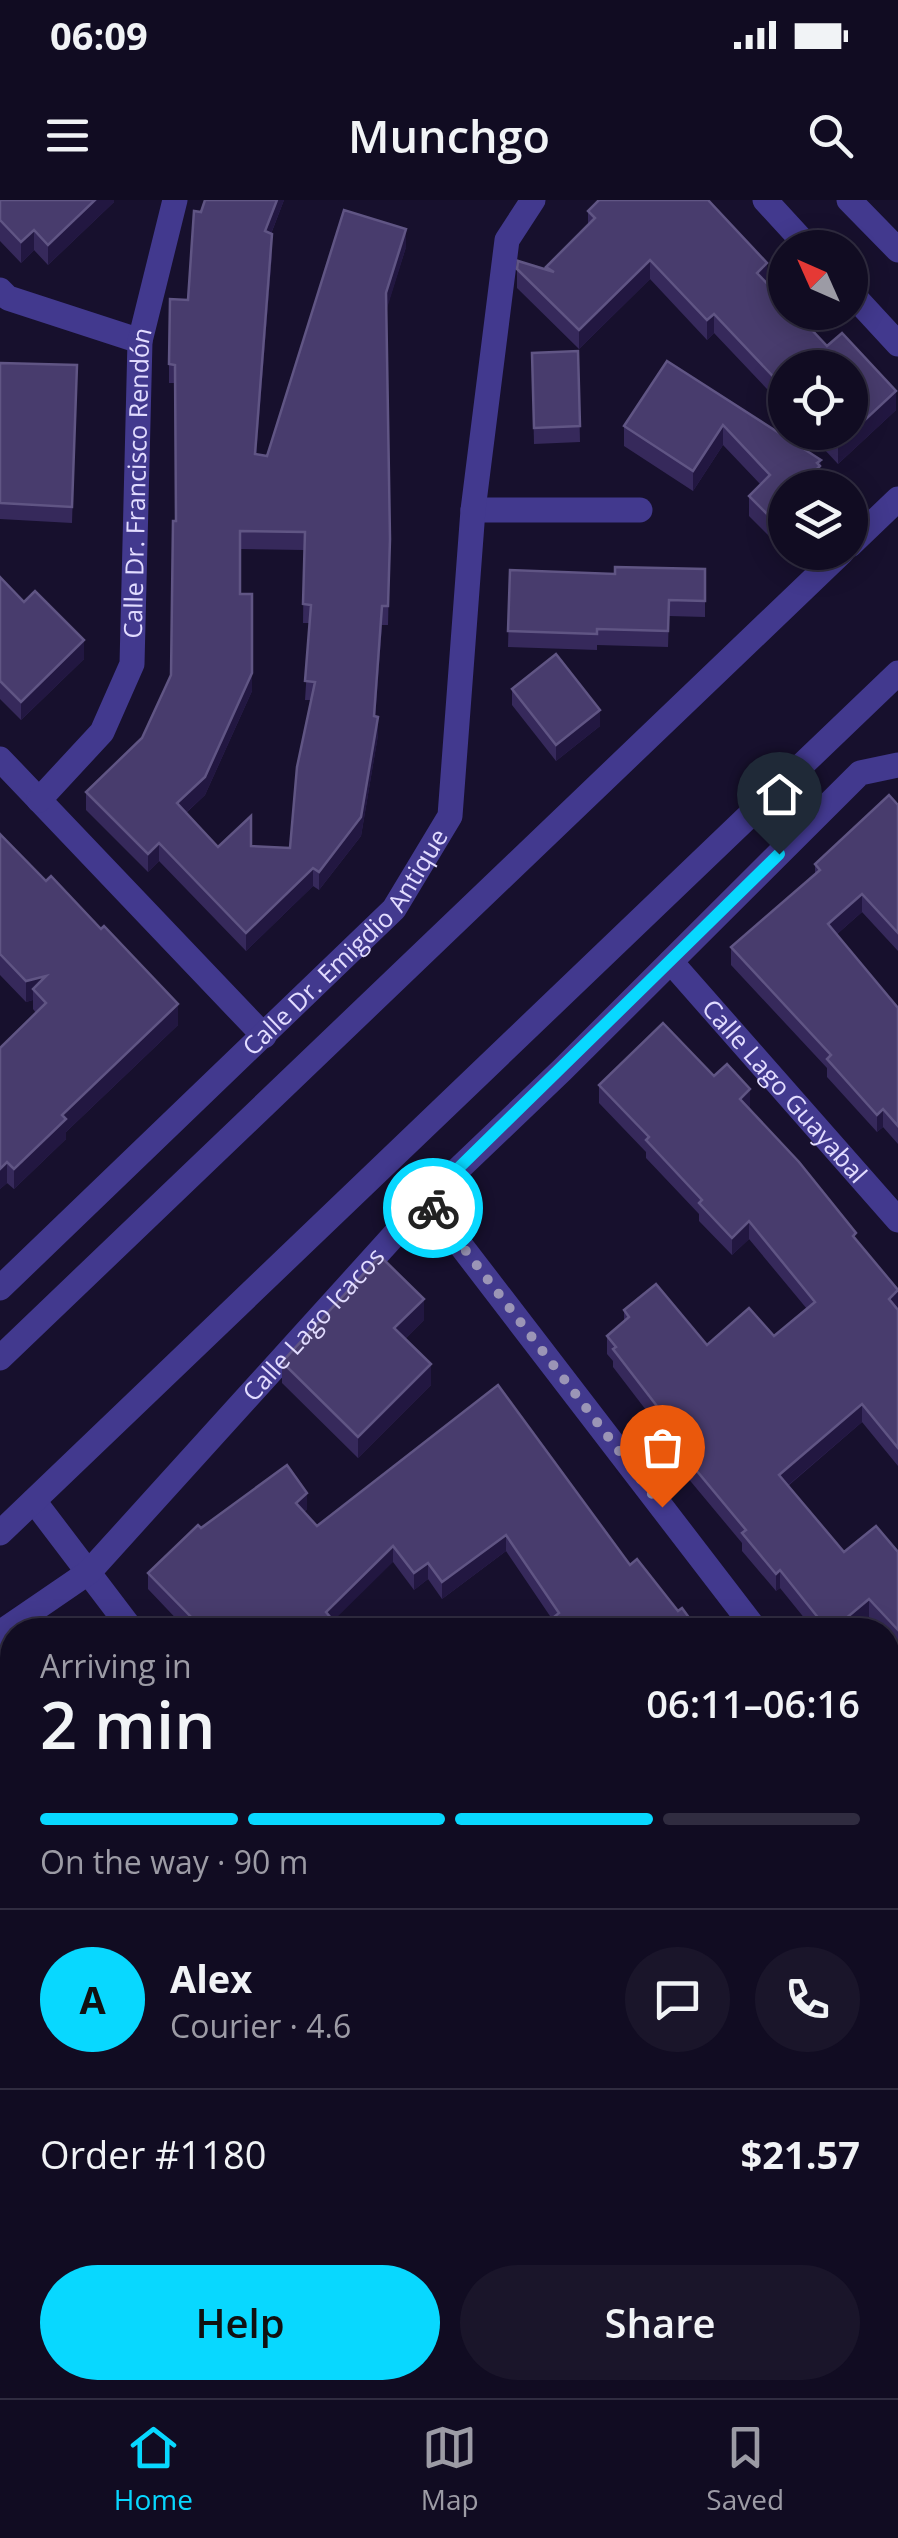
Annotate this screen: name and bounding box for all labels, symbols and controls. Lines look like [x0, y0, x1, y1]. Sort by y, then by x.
text: 06:09 [50, 9, 148, 61]
text: Munchgo [348, 105, 550, 166]
icon: menu [40, 108, 95, 163]
icon: search [803, 108, 858, 163]
north arrow [768, 230, 868, 330]
map controls [768, 230, 868, 570]
street label: Calle Dr. Francisco Rendón [115, 324, 159, 639]
button: locate [768, 350, 868, 450]
button: layers [768, 470, 868, 570]
pin [737, 752, 822, 855]
icon: home [752, 767, 807, 822]
street label: Calle Dr. Emigdio Antique [234, 822, 455, 1062]
street label: Calle Lago Guayabal [695, 991, 876, 1190]
courier [383, 1158, 483, 1258]
icon: bike [406, 1181, 461, 1236]
street label: Calle Lago Icacos [234, 1239, 391, 1408]
pin [620, 1405, 705, 1508]
icon: bag [635, 1420, 690, 1475]
text: Arriving in [40, 1644, 192, 1687]
text: 06:11–06:16 [646, 1677, 860, 1729]
text: 2 min [40, 1680, 215, 1768]
text: On the way · 90 m [40, 1840, 308, 1883]
button: chat [625, 1947, 730, 2052]
button: phone [755, 1947, 860, 2052]
text: Alex [170, 1952, 252, 2004]
text: A [79, 1973, 106, 2025]
text: Courier · 4.6 [170, 2004, 351, 2047]
text: Order #1180 [40, 2128, 267, 2180]
text: $21.57 [741, 2128, 860, 2180]
button: Help [40, 2265, 440, 2380]
button: Share [460, 2265, 860, 2380]
tab: Home [114, 2420, 193, 2518]
tab: Map [421, 2420, 479, 2518]
tab: Saved [706, 2420, 784, 2518]

